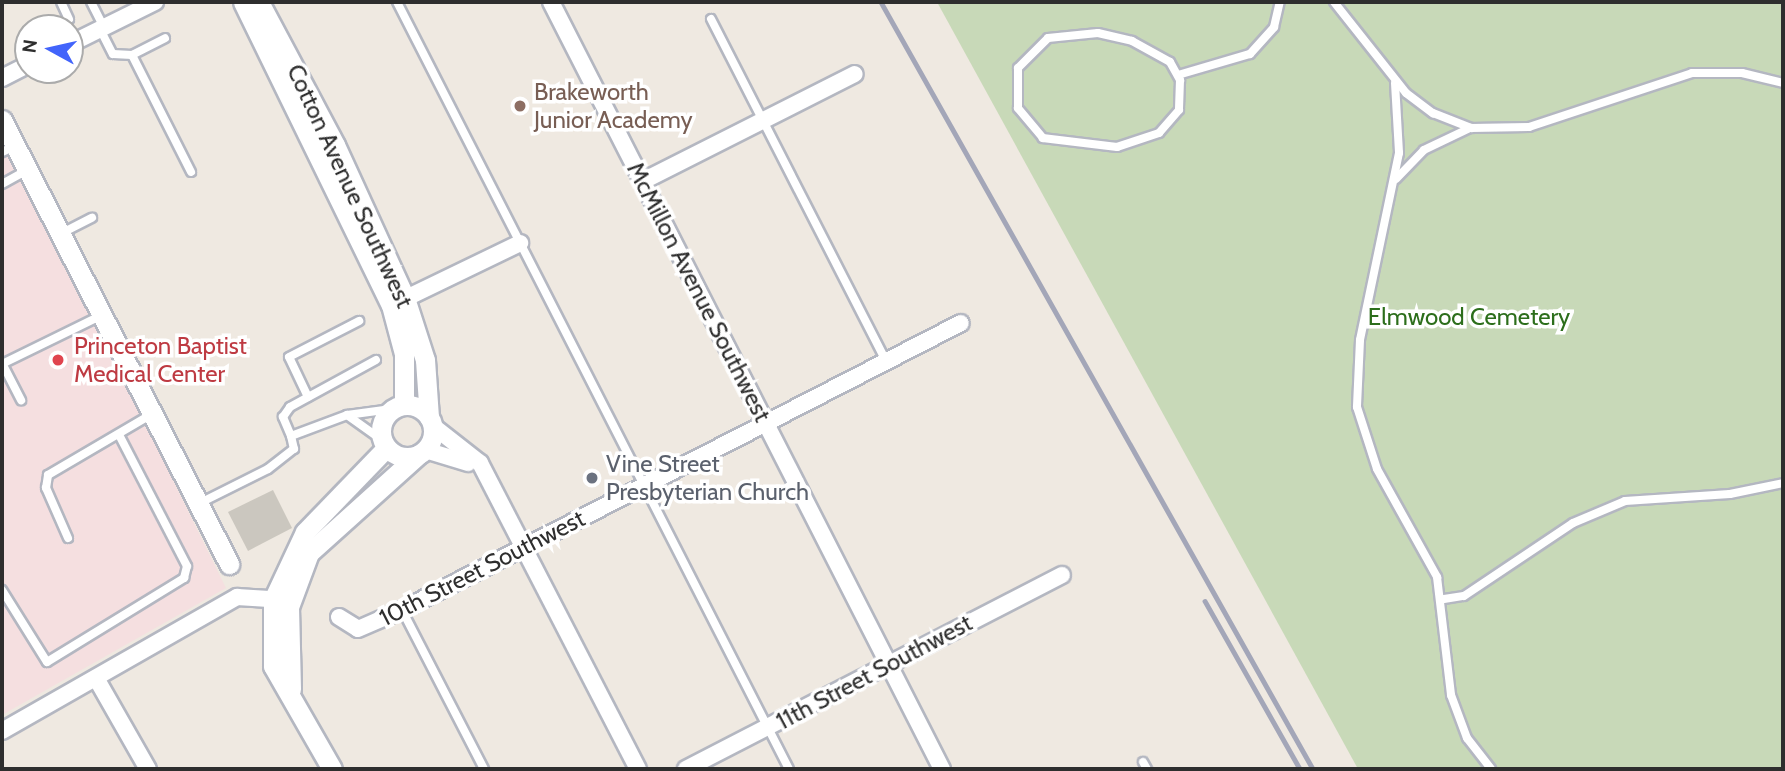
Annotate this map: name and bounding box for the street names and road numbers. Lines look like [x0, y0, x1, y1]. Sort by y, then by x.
street label: Cotton Avenue Southwest [281, 60, 419, 312]
street label: McMillon Avenue Southwest [621, 157, 777, 427]
street label: 10th Street Southwest [375, 504, 589, 632]
street label: 11th Street Southwest [771, 608, 977, 736]

